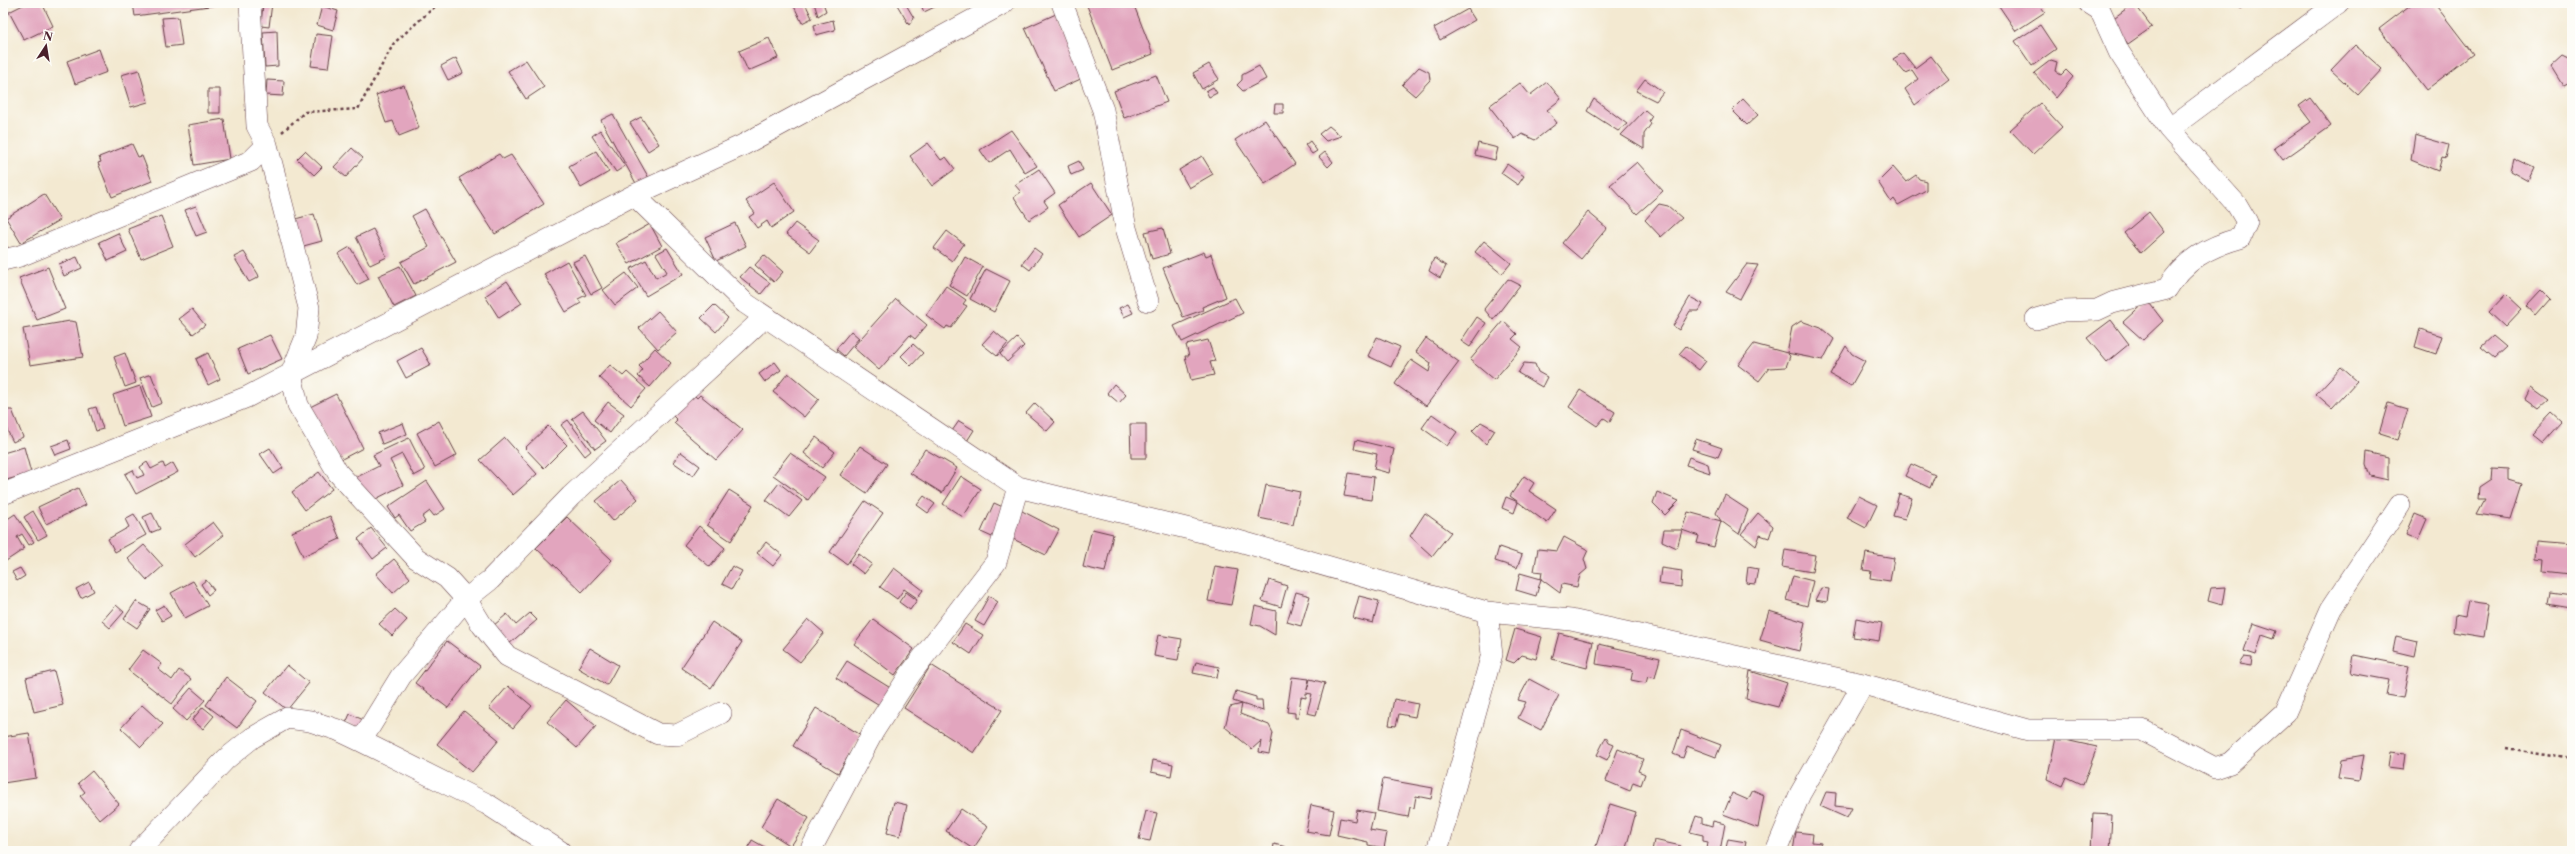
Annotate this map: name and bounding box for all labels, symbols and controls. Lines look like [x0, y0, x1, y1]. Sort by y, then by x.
north arrow [26, 26, 66, 66]
text: N [42, 28, 55, 44]

